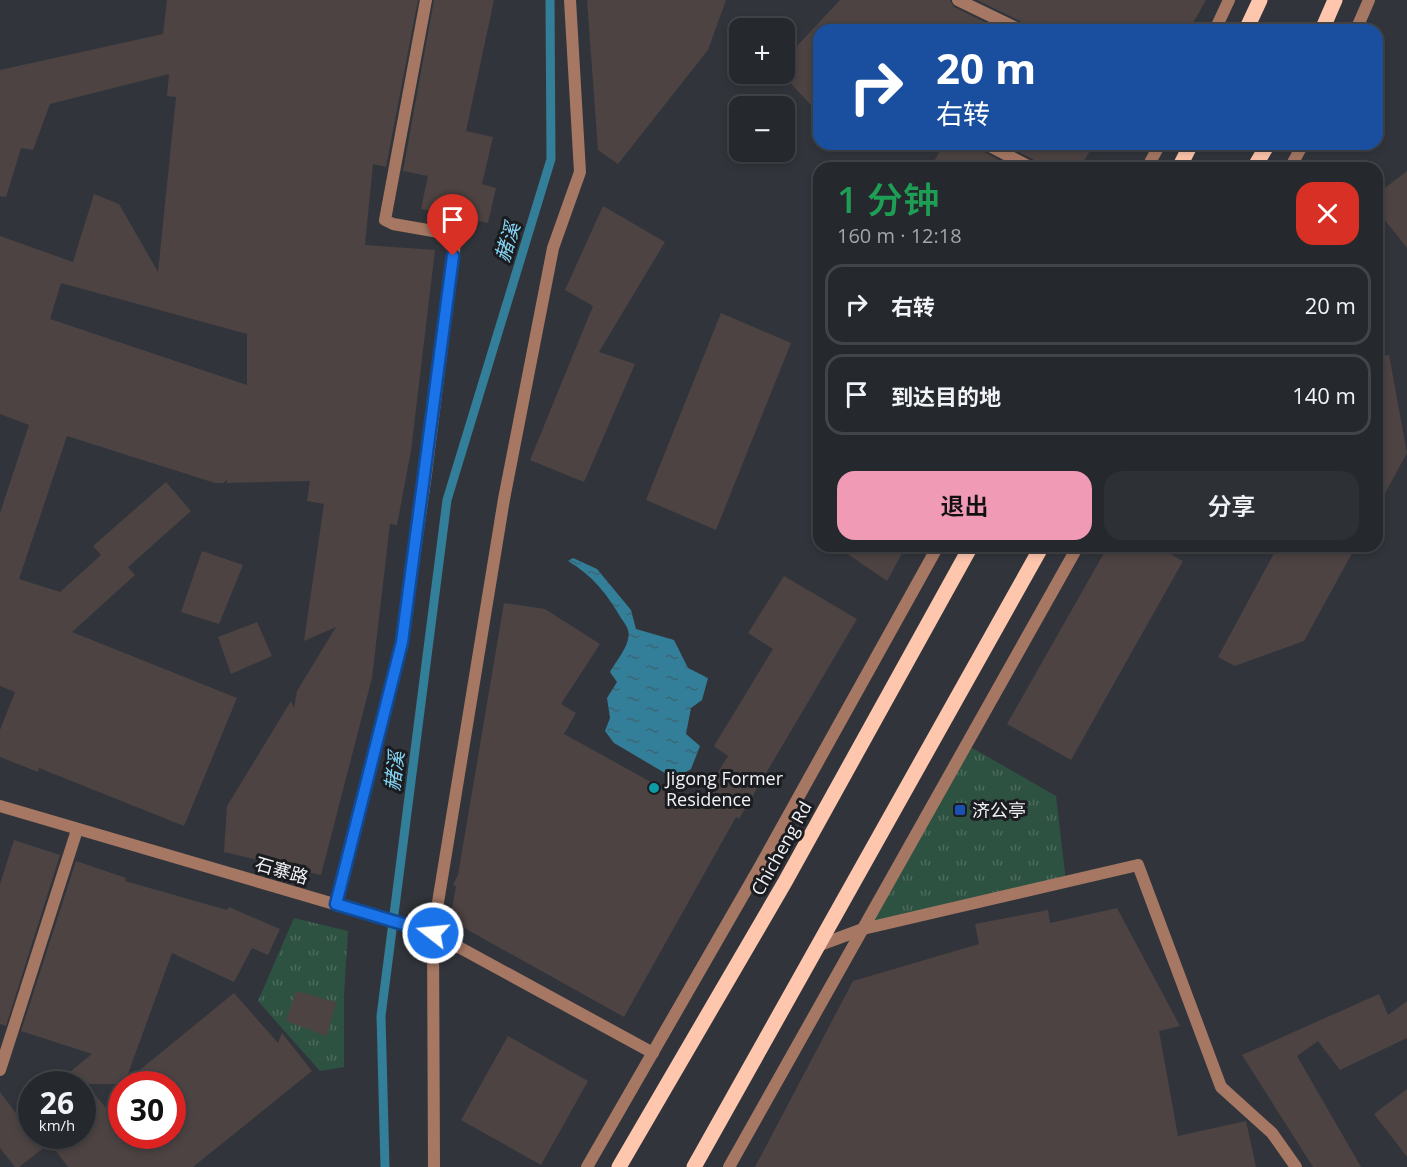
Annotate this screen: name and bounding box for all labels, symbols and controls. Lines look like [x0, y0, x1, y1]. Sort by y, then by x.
map controls [729, 18, 795, 162]
button: + [729, 18, 795, 84]
text: 20 m [936, 39, 1036, 96]
icon: right [837, 48, 915, 126]
text: 右转 [936, 95, 990, 132]
button: − [729, 96, 795, 162]
text: 1 分钟 [837, 175, 939, 224]
button: close [1296, 182, 1359, 245]
pin [427, 194, 478, 256]
icon: arrive [436, 203, 469, 236]
water label: 赭溪 [488, 217, 526, 265]
text: 160 m · 12:18 [837, 222, 962, 249]
icon: right [840, 288, 873, 321]
text: 20 m [1305, 290, 1356, 320]
text: 右转 [891, 291, 935, 321]
icon: arrive [840, 378, 873, 411]
text: 140 m [1292, 380, 1356, 410]
text: 到达目的地 [891, 381, 1001, 411]
button: 退出 [837, 471, 1092, 540]
button: 分享 [1104, 471, 1359, 540]
water label: 赭溪 [378, 748, 410, 792]
place label: Jigong Former Residence [664, 766, 784, 811]
marker: Jigong Former Residence [647, 781, 661, 795]
street label: Chicheng Rd [745, 797, 817, 899]
place label: 济公亭 [972, 798, 1026, 822]
marker: 济公亭 [953, 803, 967, 817]
street label: 石寨路 [253, 851, 311, 889]
position arrow [401, 901, 465, 965]
speed limit sign: 30 [108, 1071, 186, 1149]
text: 26 [40, 1082, 74, 1123]
text: km/h [39, 1115, 75, 1135]

